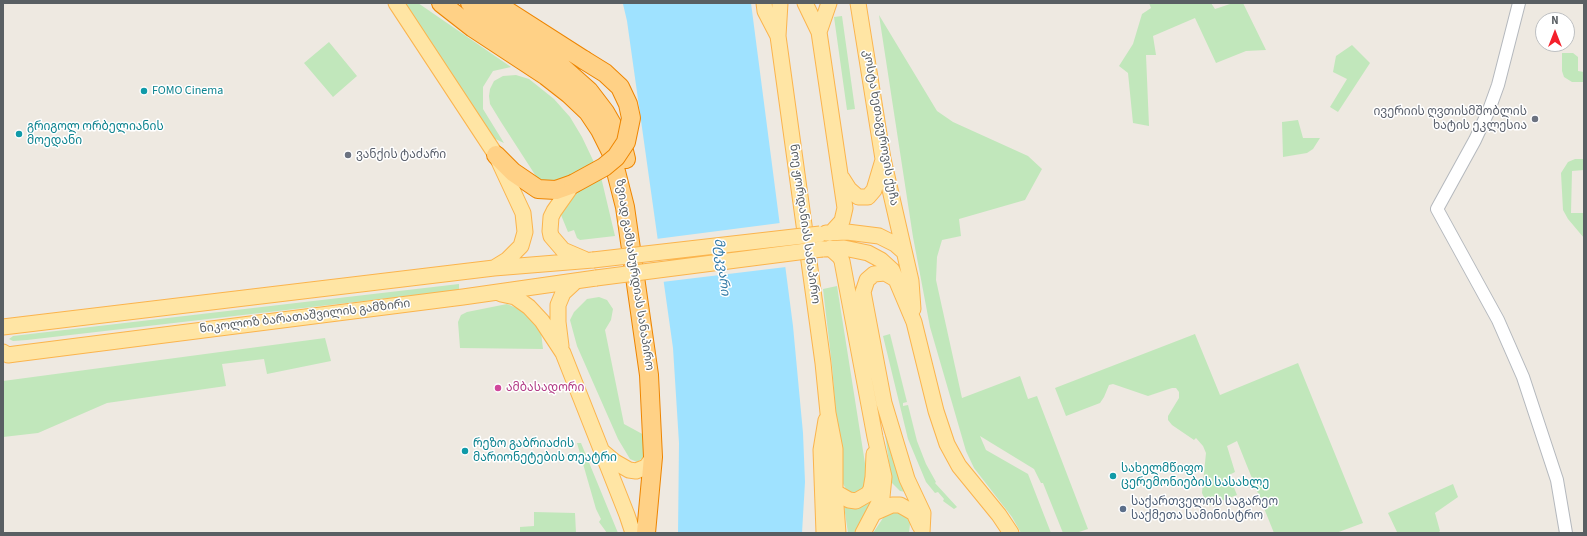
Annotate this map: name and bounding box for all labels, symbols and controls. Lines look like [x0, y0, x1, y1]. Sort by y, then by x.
north arrow [1535, 12, 1575, 52]
text: N [1551, 13, 1559, 28]
street label: კოსტა ხეთაგუროვის ქუჩა [859, 49, 901, 207]
place label: FOMO Cinema [152, 84, 223, 98]
marker: FOMO Cinema [139, 86, 149, 96]
place label: ივერიის ღვთისმშობლის ხატის ეკლესია [1373, 105, 1527, 133]
marker: ივერიის ღვთისმშობლის ხატის ეკლესია [1530, 114, 1540, 124]
place label: გრიგოლ ორბელიანის მოედანი [27, 120, 164, 148]
marker: გრიგოლ ორბელიანის მოედანი [14, 129, 24, 139]
street label: ნოე ჟორდანიას სანაპირო [786, 143, 822, 305]
place label: ვანქის ტაძარი [356, 148, 446, 162]
marker: ვანქის ტაძარი [343, 150, 353, 160]
street label: ზვიად გამსახურდიას სანაპირო [612, 178, 656, 372]
water label: მტკვარი [710, 238, 732, 296]
street label: ნიკოლოზ ბარათაშვილის გამზირი [199, 297, 411, 337]
place label: ამბასადორი [506, 381, 584, 395]
marker: ამბასადორი [493, 383, 503, 393]
place label: რეზო გაბრიაძის მარიონეტების თეატრი [473, 437, 617, 465]
marker: რეზო გაბრიაძის მარიონეტების თეატრი [460, 446, 470, 456]
place label: სახელმწიფო ცერემონიების სასახლე [1121, 462, 1269, 490]
marker: სახელმწიფო ცერემონიების სასახლე [1108, 471, 1118, 481]
place label: საქართველოს საგარეო საქმეთა სამინისტრო [1131, 495, 1278, 523]
marker: საქართველოს საგარეო საქმეთა სამინისტრო [1118, 504, 1128, 514]

